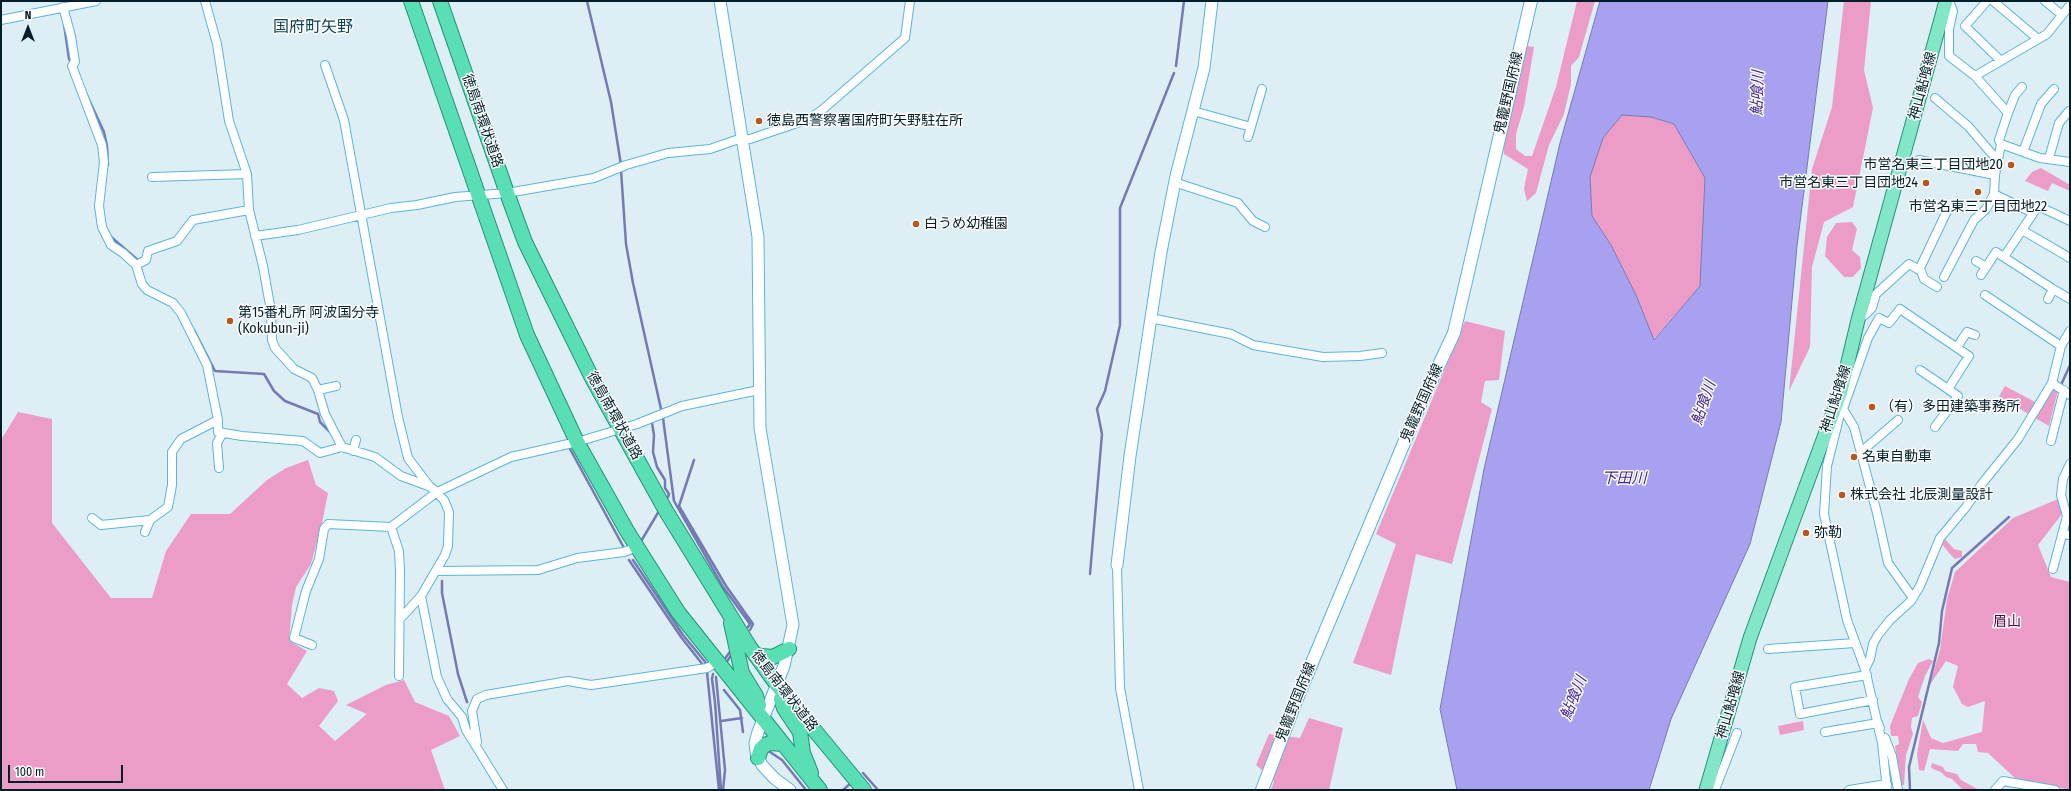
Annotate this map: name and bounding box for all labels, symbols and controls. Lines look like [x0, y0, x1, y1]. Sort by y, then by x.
north arrow [8, 8, 48, 48]
text: N [25, 9, 31, 22]
district label: 国府町矢野 [273, 18, 353, 38]
street label: 鬼籠野国府線 [1491, 50, 1527, 136]
street label: 神山鮎喰線 [1906, 50, 1940, 122]
water label: 鮎喰川 [1748, 70, 1768, 116]
street label: 徳島南環状道路 [458, 72, 506, 170]
place label: 徳島西警察署国府町矢野駐在所 [767, 113, 963, 129]
marker: 徳島西警察署国府町矢野駐在所 [754, 116, 764, 126]
place label: 市営名東三丁目団地20 [1864, 157, 2003, 173]
marker: 市営名東三丁目団地20 [2006, 160, 2016, 170]
place label: 市営名東三丁目団地24 [1779, 175, 1918, 191]
marker: 市営名東三丁目団地24 [1921, 178, 1931, 188]
marker: 市営名東三丁目団地22 [1973, 187, 1983, 197]
place label: 市営名東三丁目団地22 [1909, 199, 2047, 215]
place label: 白うめ幼稚園 [924, 216, 1008, 232]
marker: 白うめ幼稚園 [911, 219, 921, 229]
place label: 第15番札所 阿波国分寺 (Kokubun-ji) [238, 305, 379, 338]
marker: 第15番札所 阿波国分寺 (Kokubun-ji) [225, 316, 235, 326]
street label: 鬼籠野国府線 [1397, 361, 1447, 445]
street label: 神山鮎喰線 [1817, 363, 1855, 435]
street label: 徳島南環状道路 [583, 369, 645, 463]
water label: 鮎喰川 [1688, 379, 1720, 427]
place label: （有）多田建築事務所 [1880, 399, 2020, 415]
marker: （有）多田建築事務所 [1867, 402, 1877, 412]
place label: 名東自動車 [1862, 449, 1932, 465]
marker: 名東自動車 [1849, 452, 1859, 462]
water label: 下田川 [1602, 470, 1646, 488]
place label: 株式会社 北辰測量設計 [1850, 487, 1993, 503]
marker: 株式会社 北辰測量設計 [1837, 490, 1847, 500]
place label: 弥勒 [1814, 525, 1842, 541]
marker: 弥勒 [1801, 528, 1811, 538]
park label: 眉山 [1993, 614, 2021, 630]
street label: 徳島南環状道路 [747, 647, 821, 735]
street label: 鬼籠野国府線 [1272, 660, 1320, 744]
street label: 神山鮎喰線 [1713, 669, 1749, 741]
water label: 鮎喰川 [1557, 674, 1591, 722]
scale bar [10, 757, 125, 783]
text: 100 m [15, 765, 44, 779]

